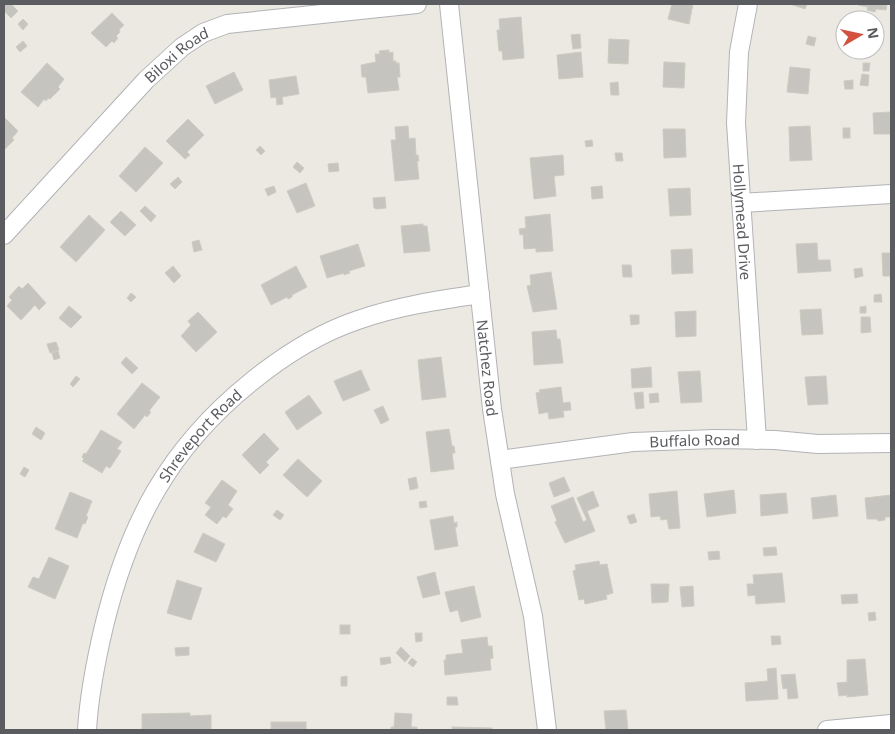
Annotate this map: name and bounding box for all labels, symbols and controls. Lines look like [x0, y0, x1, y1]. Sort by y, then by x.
north arrow [835, 10, 885, 60]
street label: Biloxi Road [140, 22, 211, 87]
text: N [863, 26, 884, 40]
street label: Hollymead Drive [729, 163, 756, 281]
street label: Natchez Road [473, 319, 503, 418]
street label: Shreveport Road [154, 384, 246, 486]
street label: Buffalo Road [649, 429, 740, 451]

